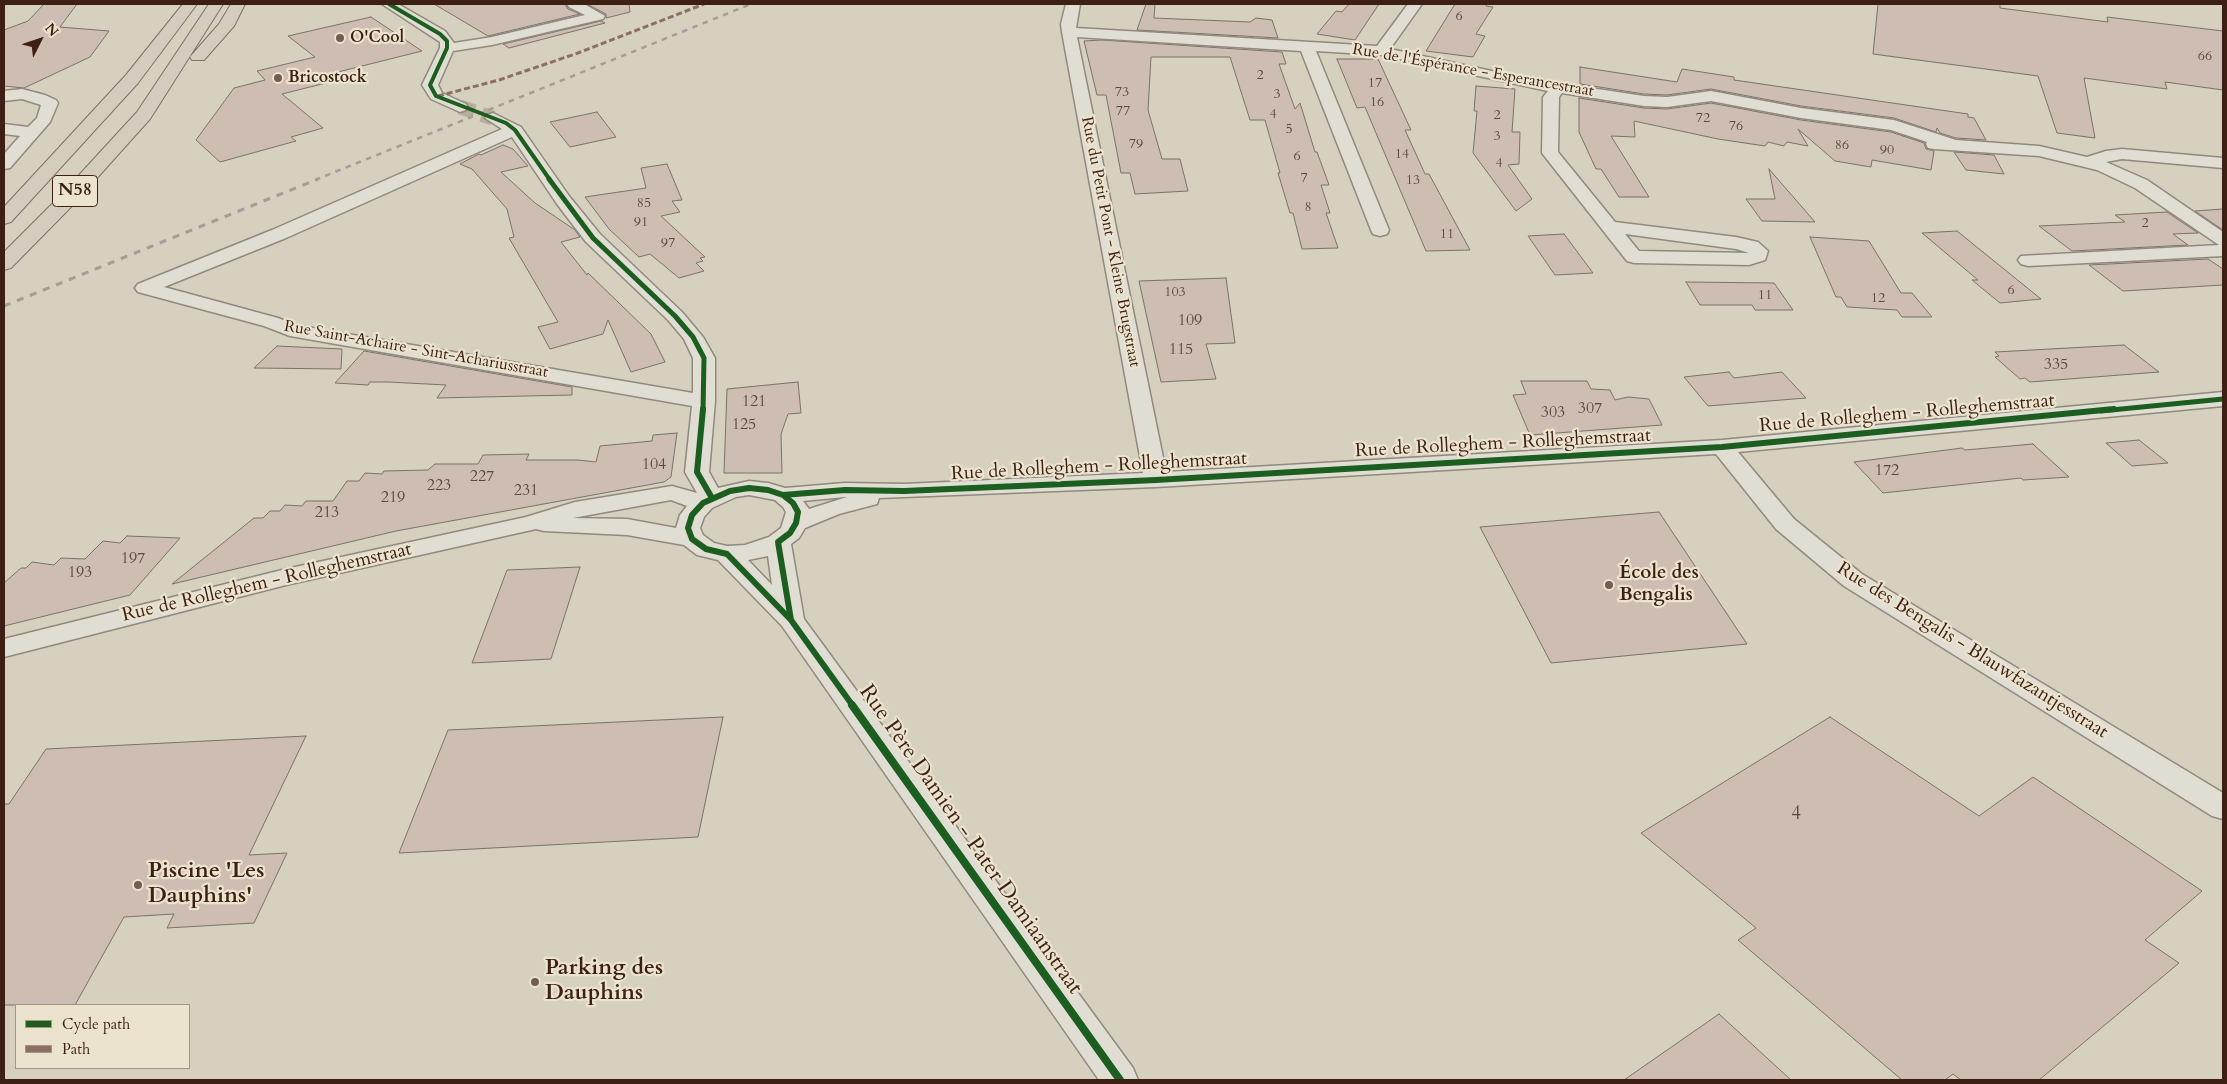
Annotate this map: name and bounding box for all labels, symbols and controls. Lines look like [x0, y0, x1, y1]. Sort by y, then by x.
house number: 6 [1455, 9, 1463, 25]
north arrow [15, 15, 65, 65]
text: N [41, 19, 63, 41]
place label: O'Cool [350, 28, 404, 48]
marker: O'Cool [334, 32, 346, 44]
street label: Rue de l'Éspérance - Esperancestraat [1351, 40, 1595, 102]
house number: 66 [2198, 49, 2212, 65]
place label: Bricostock [288, 68, 367, 88]
house number: 2 [1256, 68, 1264, 84]
marker: Bricostock [272, 72, 284, 84]
house number: 17 [1368, 76, 1382, 92]
house number: 73 [1115, 85, 1129, 101]
house number: 3 [1273, 87, 1281, 103]
house number: 16 [1370, 95, 1384, 111]
house number: 77 [1116, 104, 1130, 120]
house number: 4 [1269, 107, 1277, 123]
house number: 2 [1493, 108, 1501, 124]
house number: 72 [1696, 111, 1710, 127]
street label: Rue du Petit Pont - Kleine Brugstraat [1076, 115, 1144, 369]
house number: 76 [1729, 119, 1743, 135]
house number: 5 [1285, 122, 1293, 138]
house number: 3 [1493, 129, 1501, 145]
house number: 79 [1129, 137, 1143, 153]
house number: 86 [1835, 138, 1849, 154]
house number: 90 [1880, 143, 1894, 159]
house number: 14 [1395, 147, 1409, 163]
house number: 6 [1293, 149, 1301, 165]
house number: 4 [1495, 156, 1503, 172]
house number: 7 [1300, 171, 1308, 187]
house number: 13 [1406, 173, 1420, 189]
road number: N58 [52, 176, 98, 207]
house number: 85 [637, 196, 651, 212]
house number: 8 [1304, 200, 1312, 216]
house number: 91 [634, 215, 648, 231]
house number: 2 [2141, 216, 2149, 232]
house number: 11 [1440, 227, 1454, 243]
house number: 97 [661, 236, 675, 252]
house number: 6 [2007, 283, 2015, 299]
house number: 103 [1164, 285, 1186, 301]
house number: 11 [1758, 288, 1772, 304]
house number: 12 [1871, 291, 1885, 307]
house number: 109 [1178, 311, 1202, 331]
street label: Rue Saint-Achaire - Sint-Achariusstraat [283, 317, 549, 383]
house number: 115 [1169, 340, 1193, 360]
house number: 335 [2044, 355, 2068, 375]
street label: Rue de Rolleghem - Rolleghemstraat [1758, 390, 2056, 438]
house number: 121 [742, 392, 766, 412]
house number: 307 [1578, 399, 1602, 419]
house number: 303 [1541, 403, 1565, 423]
house number: 125 [732, 415, 756, 435]
street label: Rue de Rolleghem - Rolleghemstraat [1354, 425, 1652, 463]
street label: Rue de Rolleghem - Rolleghemstraat [950, 448, 1248, 486]
house number: 104 [642, 455, 666, 475]
house number: 172 [1875, 461, 1899, 481]
house number: 227 [470, 467, 494, 487]
house number: 223 [427, 476, 451, 496]
house number: 231 [514, 481, 538, 501]
house number: 219 [381, 488, 405, 508]
house number: 213 [315, 503, 339, 523]
street label: Rue de Rolleghem - Rolleghemstraat [120, 539, 414, 627]
house number: 197 [121, 549, 145, 569]
street label: Rue des Bengalis - Blauwfazantjesstraat [1832, 558, 2112, 744]
house number: 193 [68, 563, 92, 583]
place label: École des Bengalis [1619, 563, 1699, 607]
marker: École des Bengalis [1603, 579, 1615, 591]
street label: Rue Père Damien - Pater Damiaanstraat [853, 680, 1087, 1000]
house number: 4 [1791, 804, 1801, 826]
place label: Piscine 'Les Dauphins' [148, 859, 264, 910]
marker: Piscine 'Les Dauphins' [132, 879, 144, 891]
place label: Parking des Dauphins [545, 956, 663, 1008]
marker: Parking des Dauphins [529, 976, 541, 988]
legend [15, 1004, 190, 1069]
text: Cycle path [62, 1014, 130, 1034]
text: Path [62, 1039, 90, 1059]

